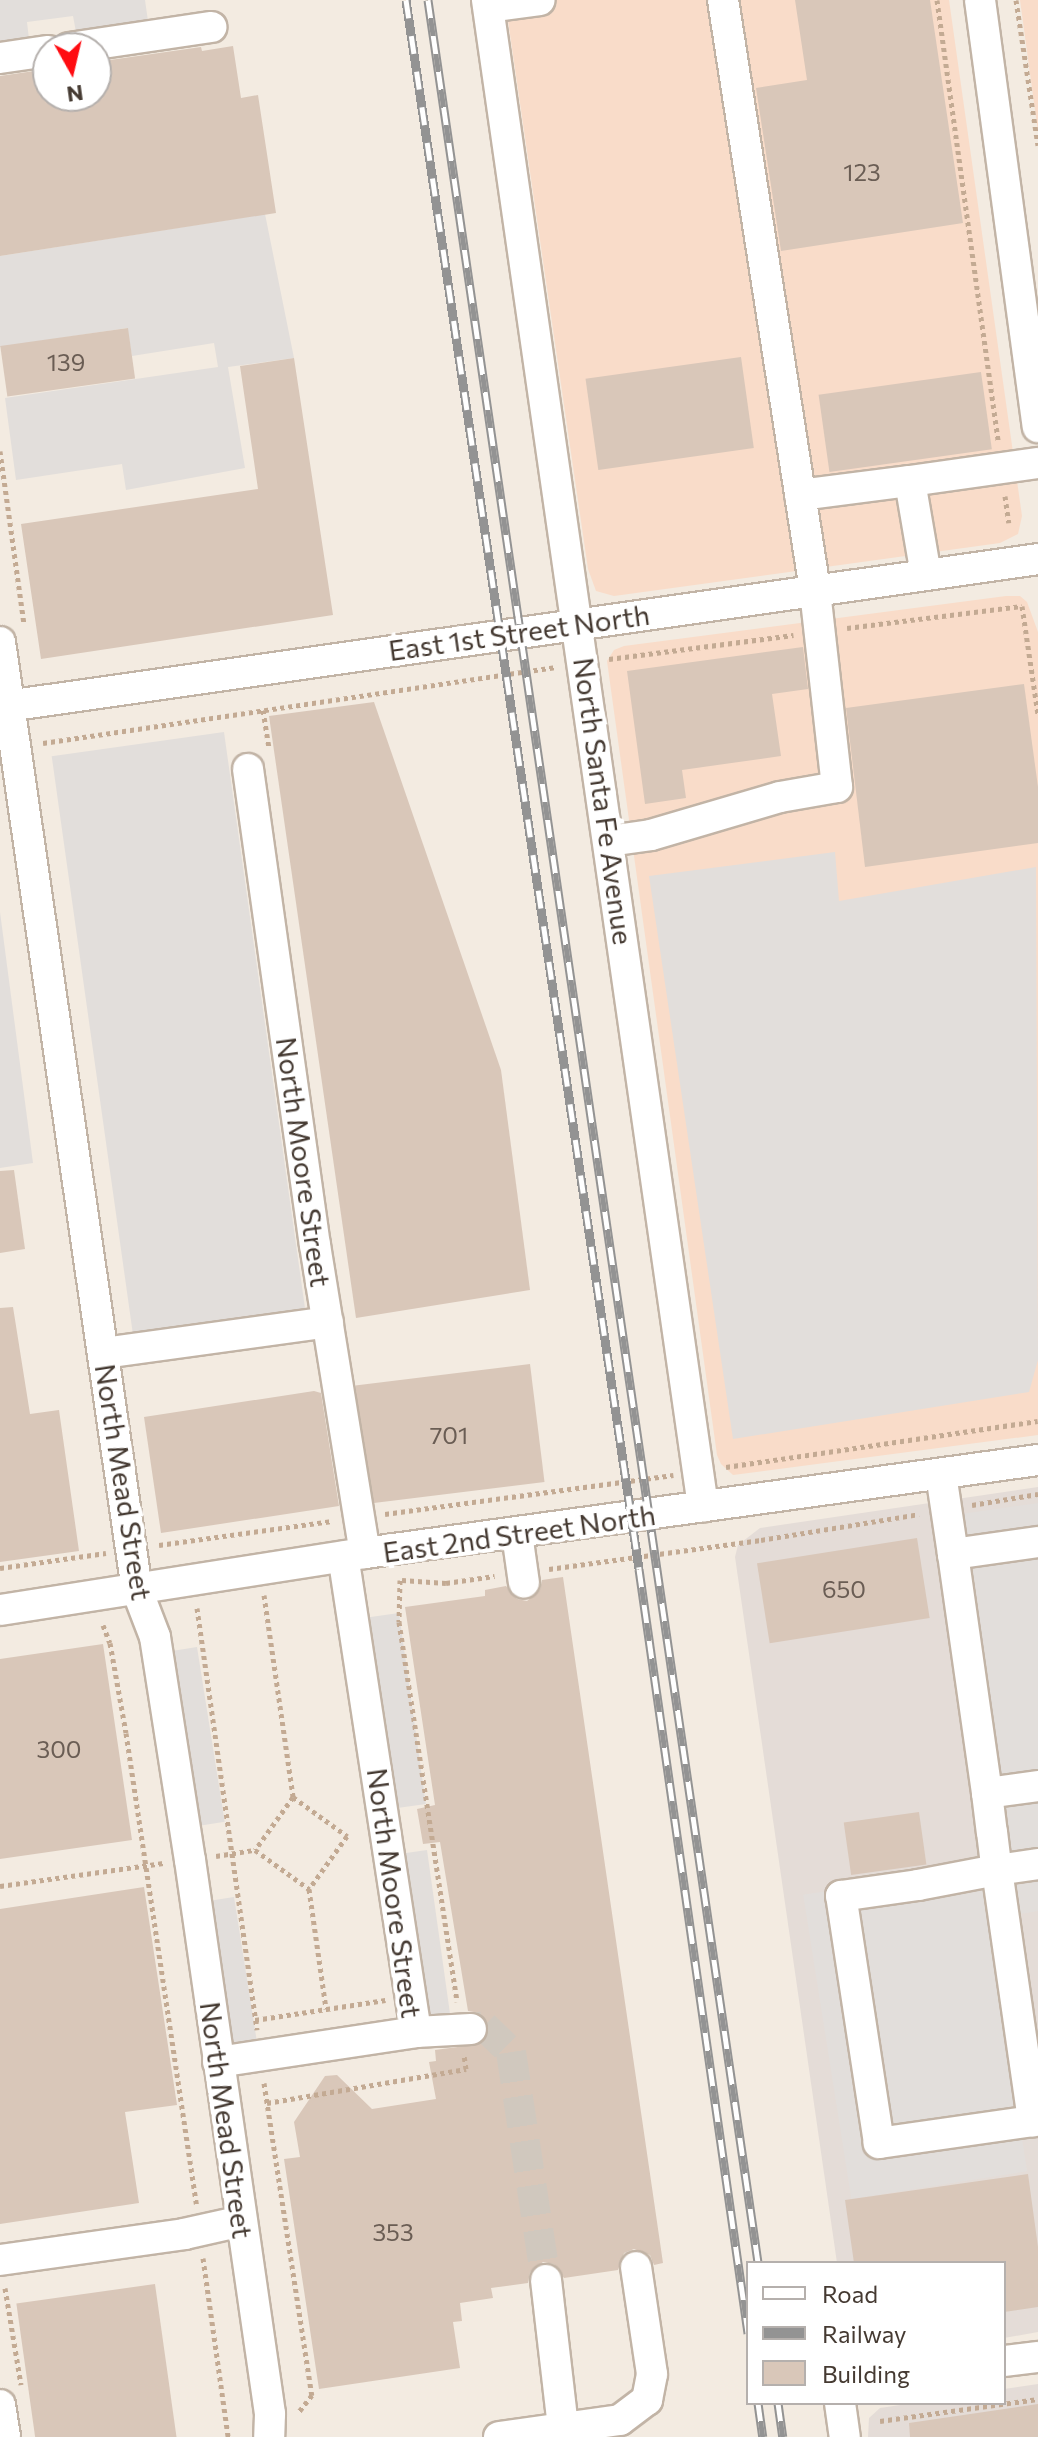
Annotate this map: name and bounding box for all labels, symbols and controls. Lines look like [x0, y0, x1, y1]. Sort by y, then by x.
north arrow [32, 32, 112, 112]
text: N [65, 80, 85, 109]
house number: 123 [843, 158, 881, 186]
house number: 139 [47, 348, 85, 376]
street label: East 1st Street North [386, 597, 652, 667]
street label: North Santa Fe Avenue [567, 655, 641, 947]
street label: North Moore Street [270, 1035, 338, 1289]
street label: North Mead Street [89, 1361, 159, 1603]
house number: 701 [430, 1421, 468, 1449]
street label: East 2nd Street North [381, 1497, 657, 1569]
house number: 650 [822, 1575, 866, 1603]
house number: 300 [36, 1735, 82, 1763]
street label: North Moore Street [361, 1766, 429, 2020]
street label: North Mead Street [194, 1999, 260, 2241]
house number: 353 [372, 2218, 414, 2246]
legend [746, 2261, 1006, 2405]
text: Road [822, 2279, 878, 2308]
text: Railway [822, 2319, 907, 2348]
text: Building [822, 2359, 910, 2388]

